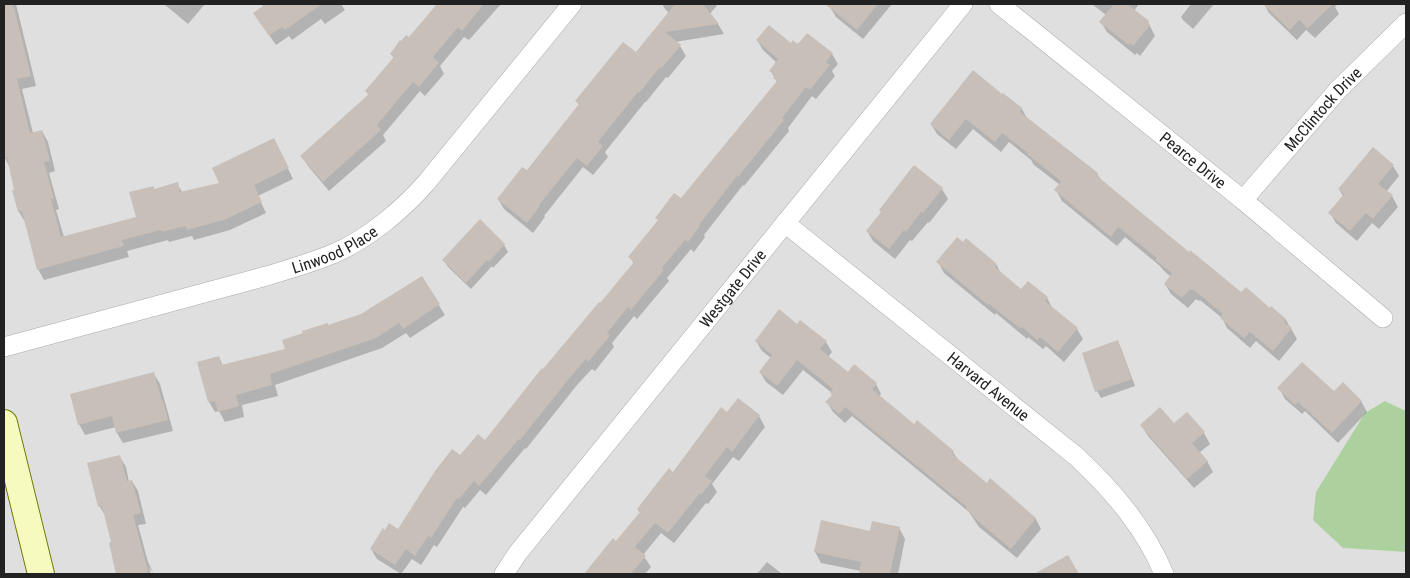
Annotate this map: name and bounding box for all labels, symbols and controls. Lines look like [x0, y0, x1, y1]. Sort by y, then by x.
street label: McClintock Drive [1280, 63, 1365, 155]
street label: Pearce Drive [1156, 128, 1230, 192]
street label: Linwood Place [289, 222, 381, 277]
street label: Westgate Drive [695, 245, 770, 331]
street label: Harvard Avenue [944, 348, 1033, 425]

